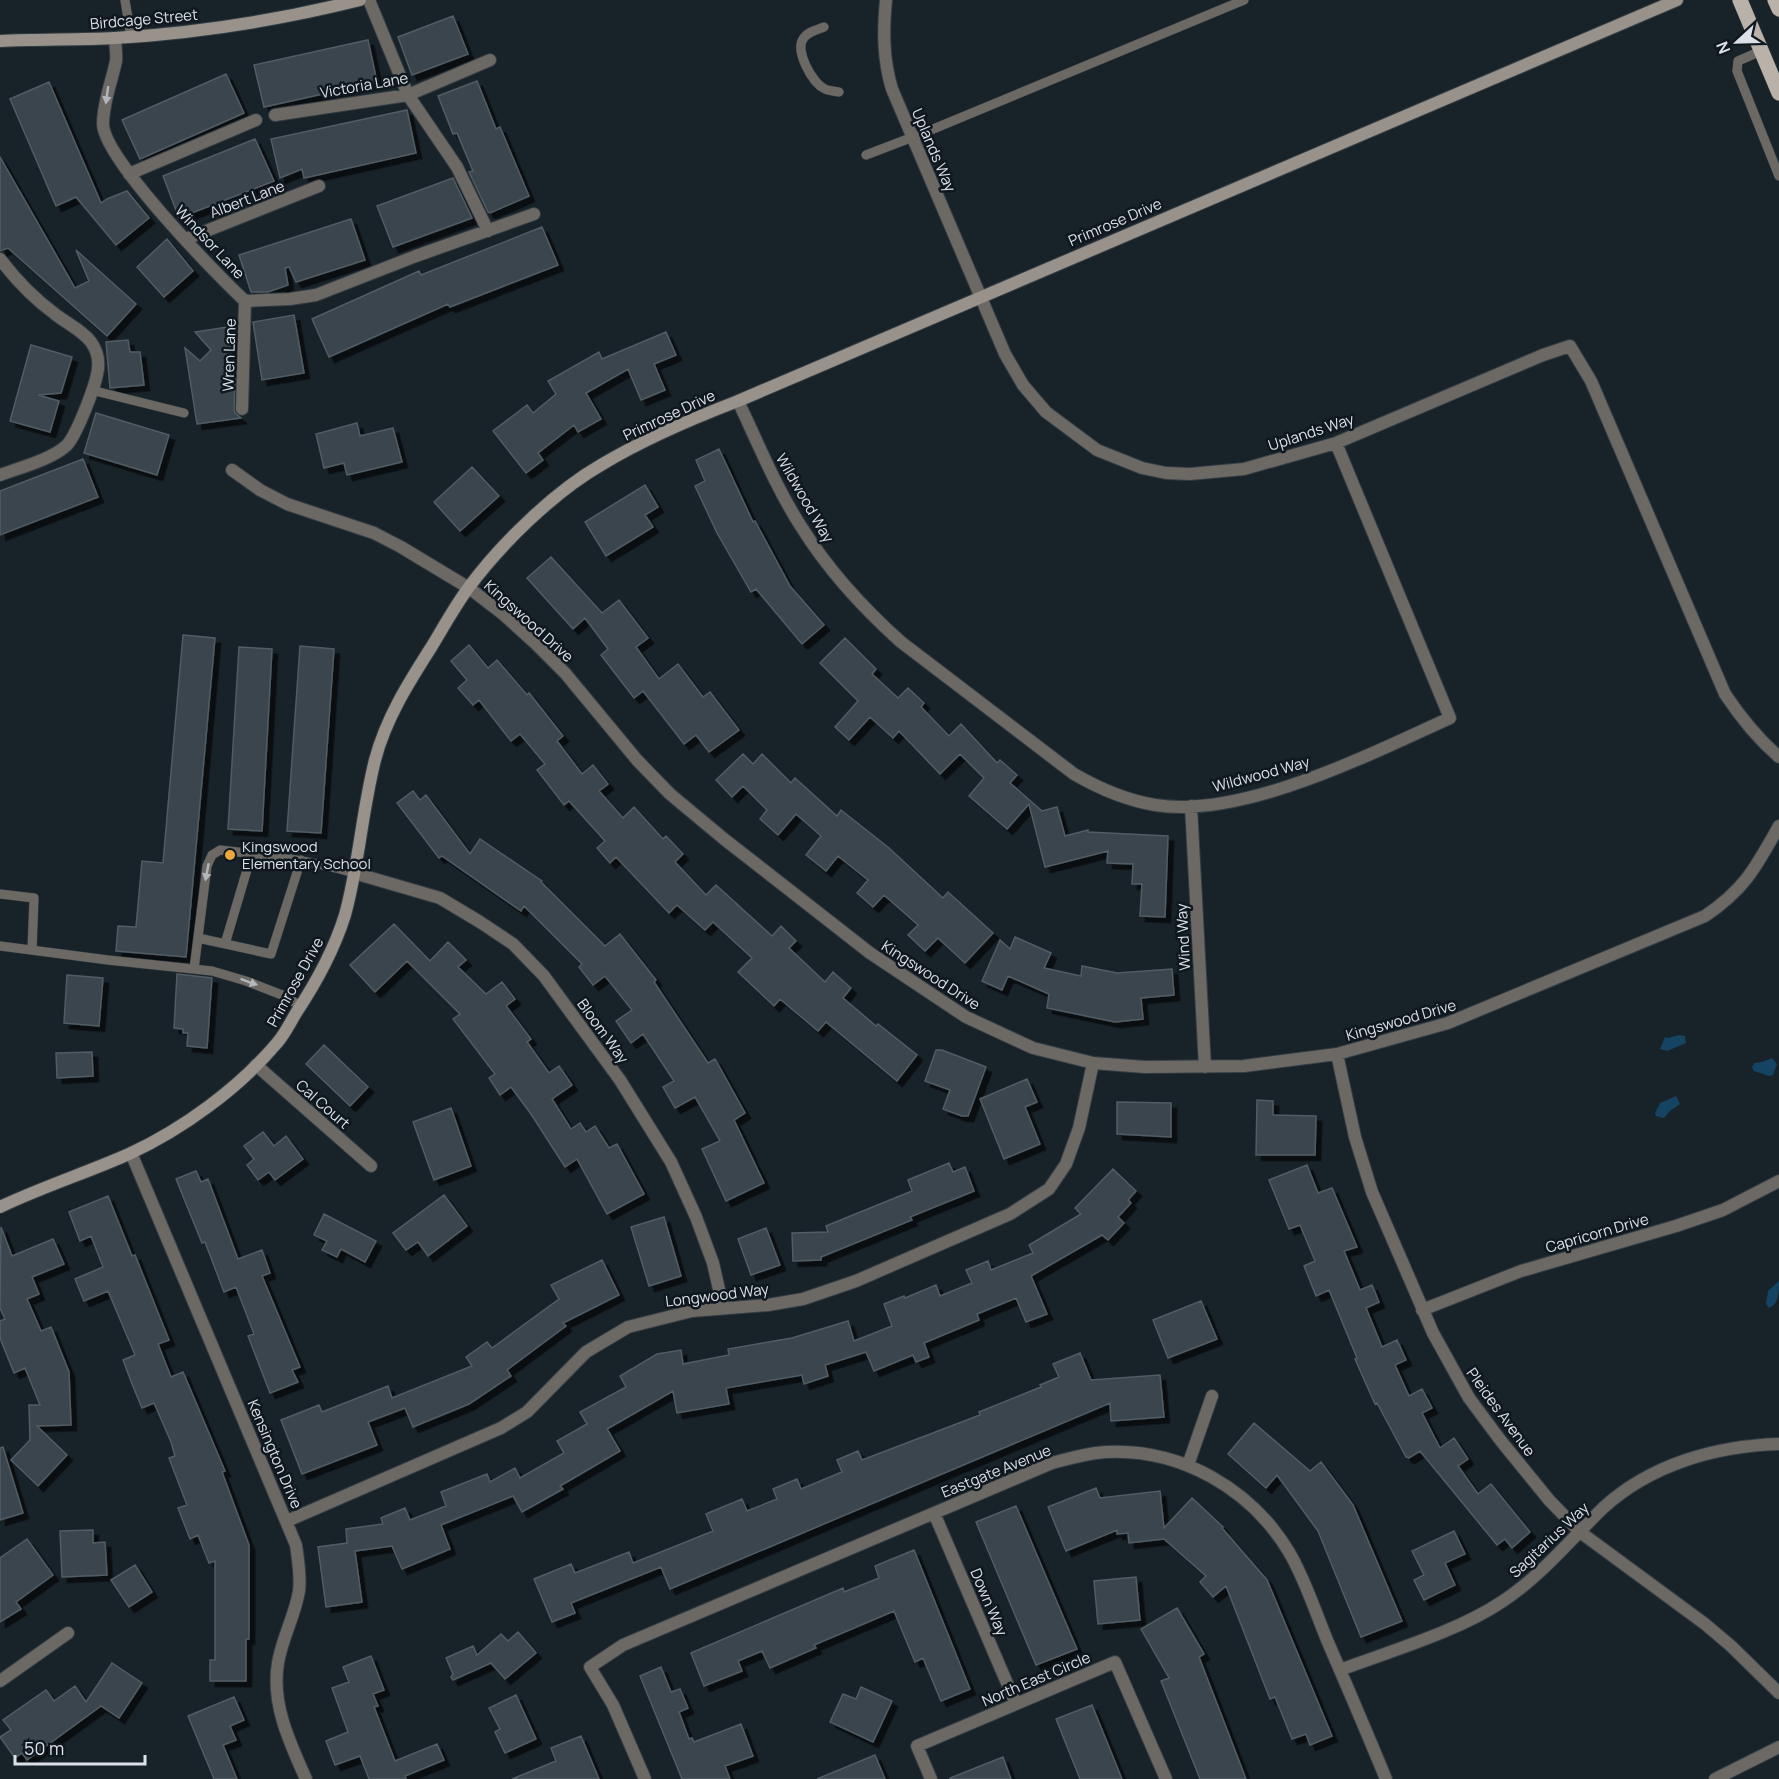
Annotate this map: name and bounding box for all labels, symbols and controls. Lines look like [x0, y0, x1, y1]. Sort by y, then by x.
street label: Birdcage Street [89, 4, 199, 34]
north arrow [1707, 12, 1767, 72]
text: N [1711, 38, 1735, 57]
street label: Victoria Lane [318, 67, 410, 103]
one-way arrow [103, 86, 112, 105]
street label: Uplands Way [907, 105, 961, 195]
street label: Albert Lane [207, 175, 288, 223]
street label: Primrose Drive [1065, 193, 1165, 251]
street label: Windsor Lane [170, 201, 250, 284]
street label: Wren Lane [217, 318, 241, 392]
street label: Primrose Drive [619, 384, 719, 446]
street label: Uplands Way [1265, 408, 1357, 456]
street label: Wildwood Way [771, 450, 839, 546]
street label: Kingswood Drive [480, 575, 578, 667]
street label: Wildwood Way [1210, 751, 1312, 797]
place label: Kingswood Elementary School [242, 836, 371, 874]
marker: Kingswood Elementary School [223, 848, 237, 862]
one-way arrow [202, 862, 211, 881]
street label: Wind Way [1171, 903, 1195, 971]
street label: Primrose Drive [262, 933, 328, 1031]
street label: Kingswood Drive [878, 935, 985, 1015]
one-way arrow [240, 978, 258, 988]
street label: Bloom Way [572, 994, 634, 1068]
street label: Kingswood Drive [1343, 994, 1459, 1046]
street label: Cal Court [291, 1075, 355, 1133]
street label: Capricorn Drive [1543, 1208, 1651, 1258]
street label: Longwood Way [664, 1278, 770, 1312]
street label: Pleides Avenue [1462, 1363, 1540, 1461]
street label: Kensington Drive [243, 1396, 308, 1512]
street label: Eastgate Avenue [938, 1439, 1054, 1503]
street label: Sagitarius Way [1504, 1497, 1594, 1583]
street label: Down Way [965, 1565, 1013, 1639]
street label: North East Circle [978, 1647, 1094, 1711]
scale bar [15, 1728, 146, 1766]
text: 50 m [24, 1736, 64, 1760]

